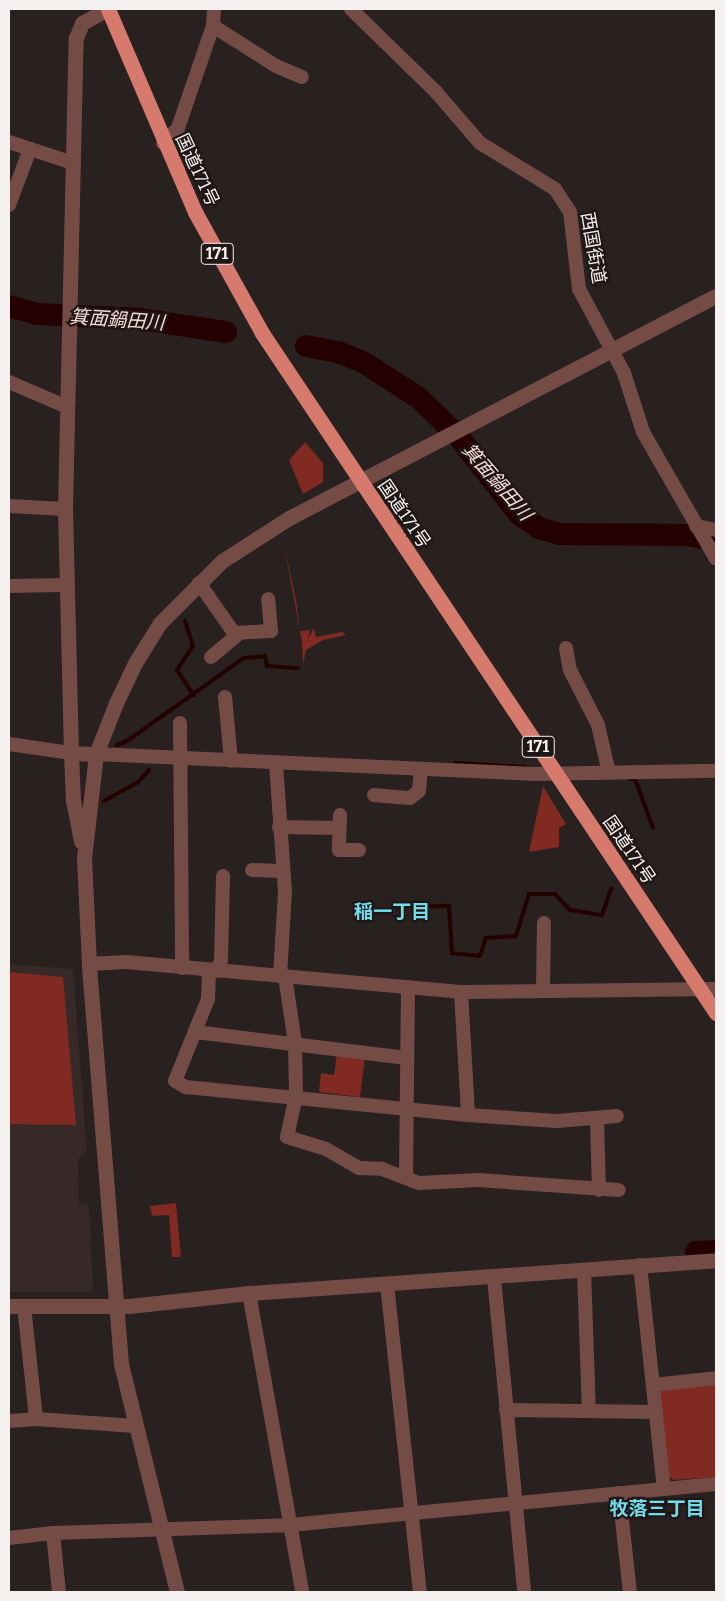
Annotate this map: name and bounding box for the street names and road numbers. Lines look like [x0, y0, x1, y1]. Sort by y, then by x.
street label: 国道171号 [171, 130, 223, 210]
street label: 西国街道 [576, 211, 610, 285]
road number: 171 [201, 240, 233, 268]
street label: 国道171号 [373, 476, 435, 552]
road number: 171 [522, 734, 554, 760]
street label: 国道171号 [598, 812, 660, 888]

